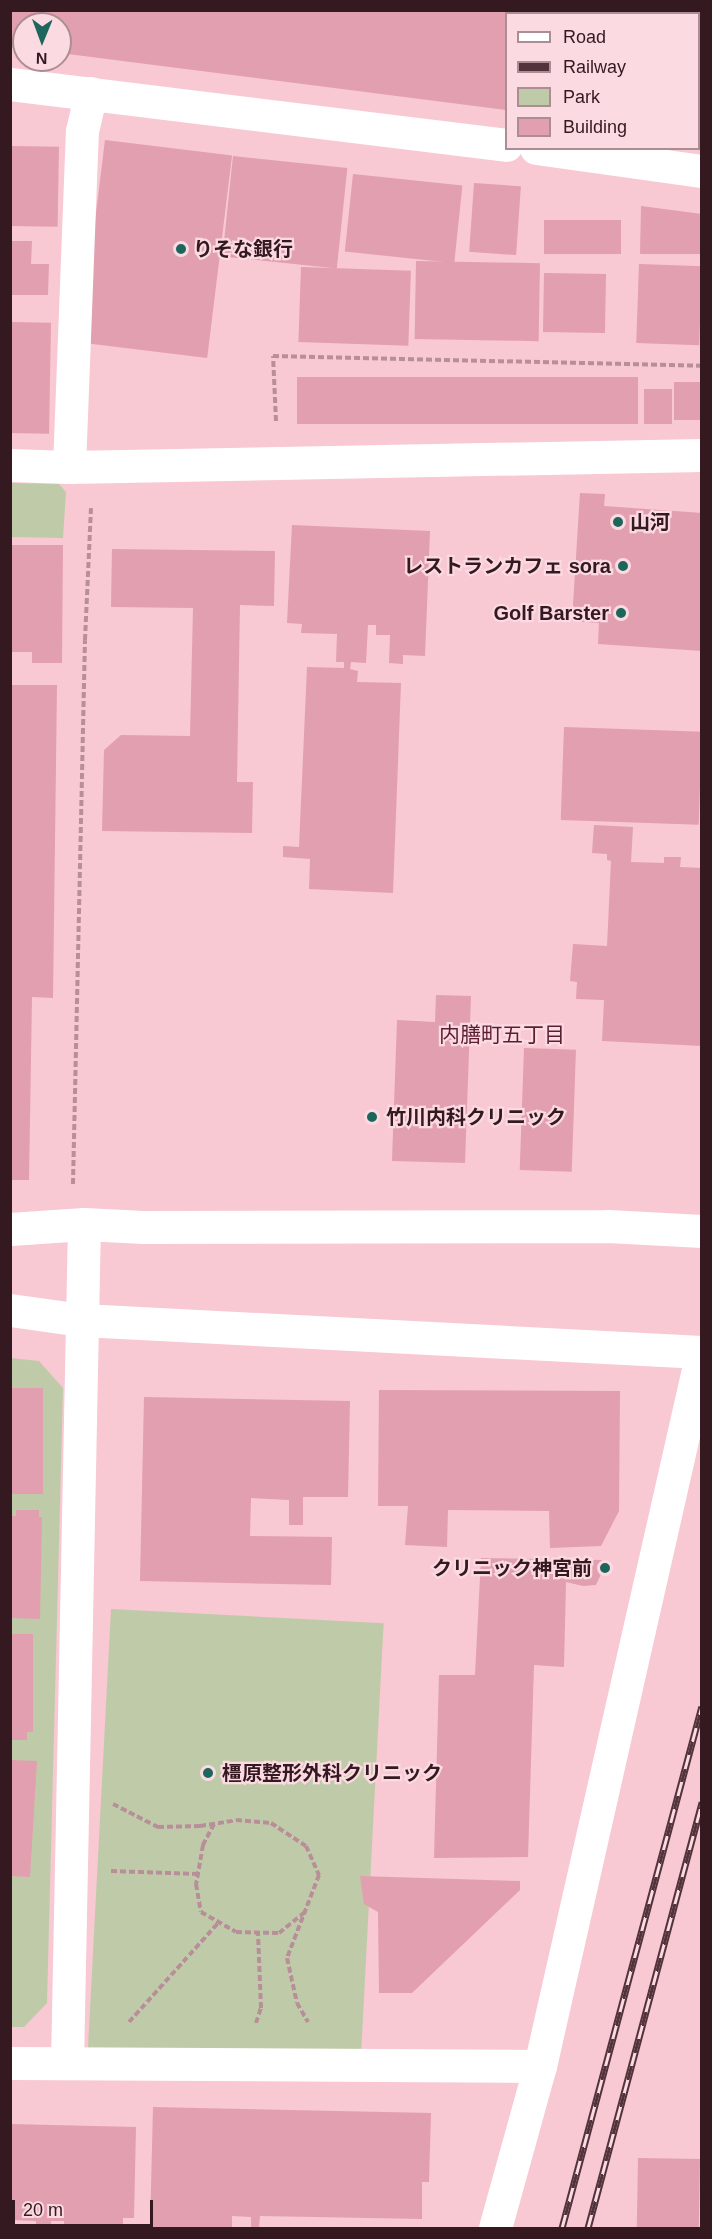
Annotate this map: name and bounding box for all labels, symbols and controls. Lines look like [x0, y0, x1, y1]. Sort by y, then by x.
north arrow [12, 12, 72, 72]
legend [505, 12, 700, 150]
text: Road [563, 27, 606, 47]
text: N [36, 50, 48, 67]
text: Railway [563, 57, 626, 77]
text: Park [563, 87, 600, 107]
text: Building [563, 117, 627, 137]
place label: りそな銀行 [193, 237, 293, 261]
marker: りそな銀行 [174, 242, 188, 256]
place label: 山河 [630, 510, 670, 534]
marker: 山河 [611, 515, 625, 529]
place label: レストランカフェ sora [403, 554, 611, 578]
marker: レストランカフェ sora [616, 559, 630, 573]
place label: Golf Barster [493, 601, 609, 625]
marker: Golf Barster [614, 606, 628, 620]
district label: 内膳町五丁目 [439, 1022, 565, 1048]
place label: 竹川内科クリニック [386, 1105, 566, 1129]
marker: 竹川内科クリニック [363, 1108, 381, 1126]
place label: クリニック神宮前 [432, 1556, 592, 1580]
marker: クリニック神宮前 [596, 1559, 614, 1577]
place label: 橿原整形外科クリニック [222, 1761, 442, 1785]
marker: 橿原整形外科クリニック [199, 1764, 217, 1782]
scale bar [15, 2188, 156, 2226]
text: 20 m [23, 2200, 63, 2220]

